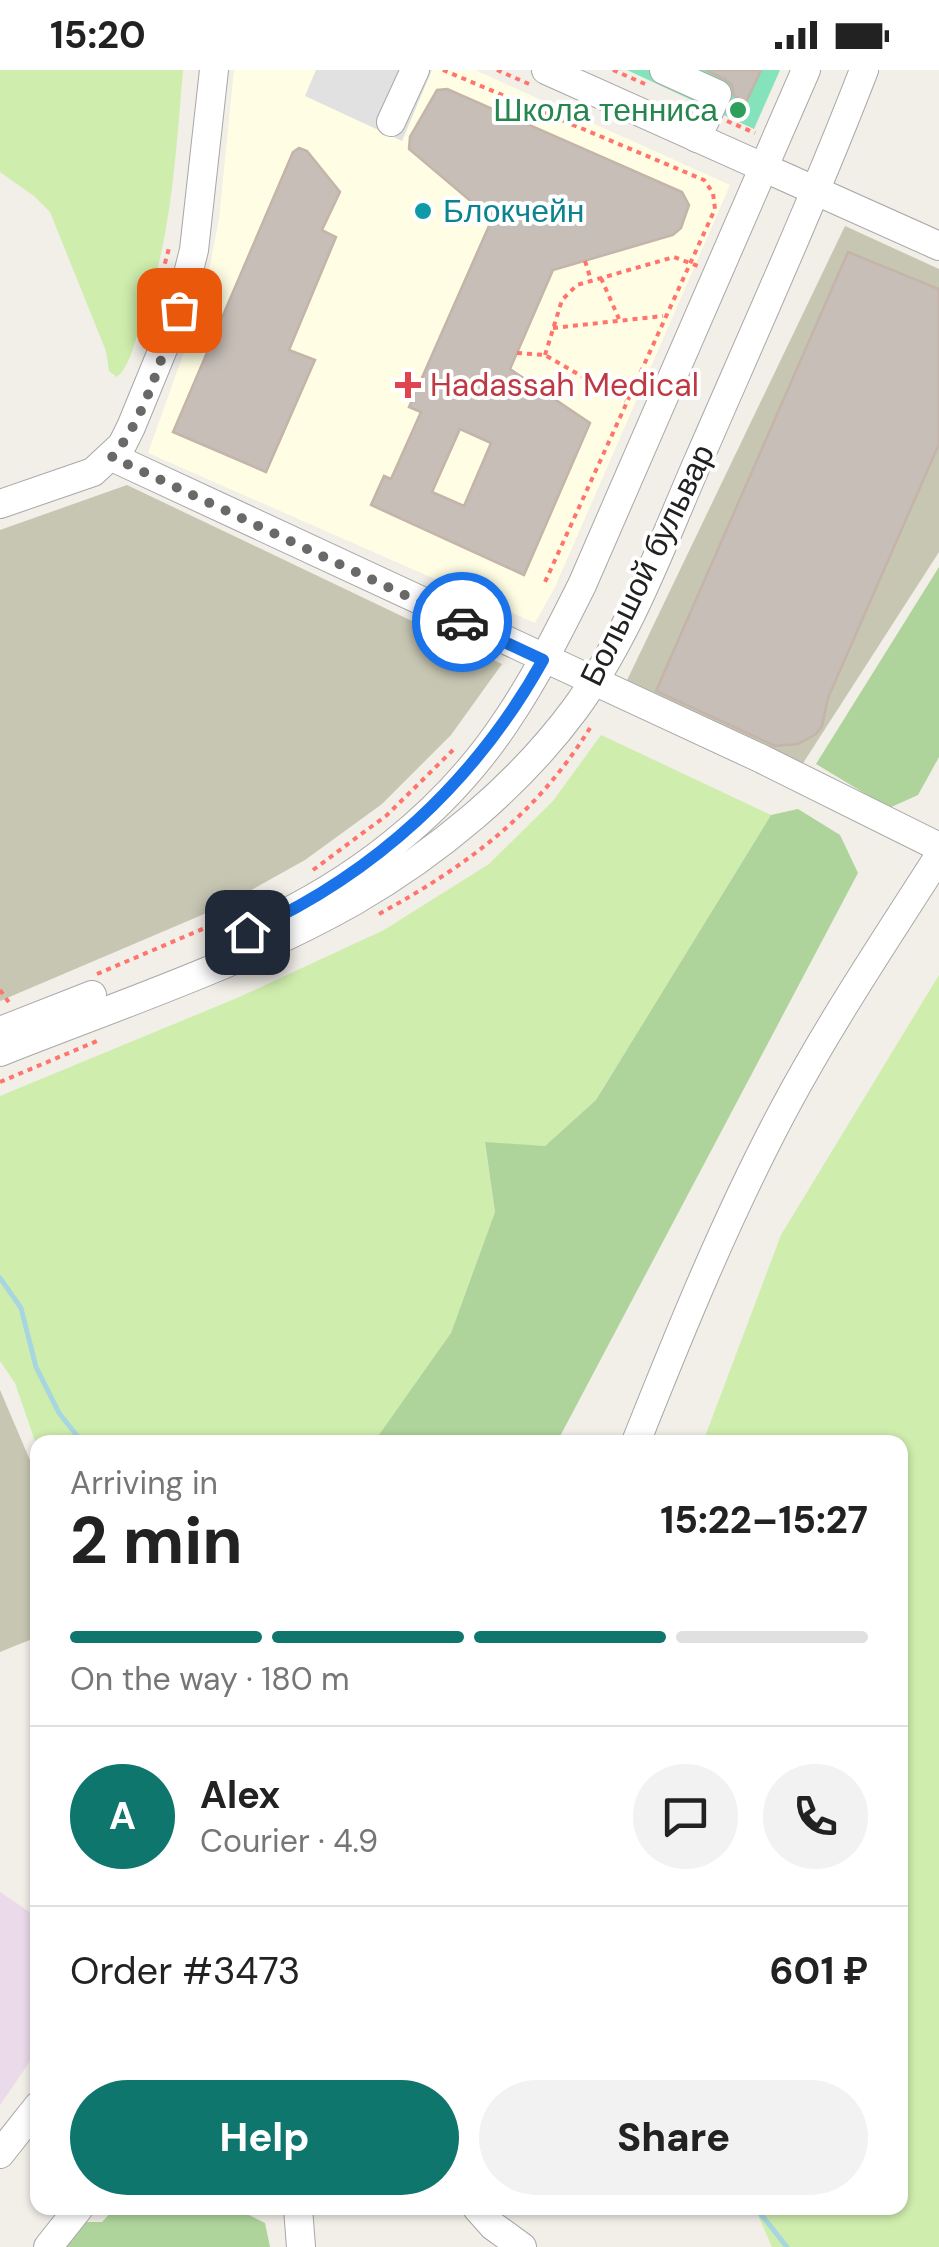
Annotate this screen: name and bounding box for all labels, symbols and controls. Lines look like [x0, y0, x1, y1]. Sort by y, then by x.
text: 15:20 [50, 10, 146, 60]
place label: Школа тенниса [493, 89, 718, 131]
marker: Школа тенниса [727, 99, 749, 121]
place label: Блокчейн [443, 190, 584, 232]
marker: Блокчейн [412, 200, 434, 222]
pin [137, 268, 222, 353]
icon: bag [152, 283, 207, 338]
place label: Hadassah Medical [430, 364, 699, 406]
marker: Hadassah Medical [395, 372, 421, 398]
street label: Большой бульвар [570, 437, 724, 693]
courier [412, 572, 512, 672]
icon: car [435, 595, 490, 650]
pin [205, 890, 290, 975]
icon: home [220, 905, 275, 960]
text: Arriving in [70, 1462, 218, 1504]
text: 15:22–15:27 [660, 1495, 868, 1545]
text: 2 min [70, 1499, 243, 1583]
text: On the way · 180 m [70, 1658, 350, 1700]
button: chat [633, 1764, 738, 1869]
button: phone [763, 1764, 868, 1869]
text: Alex [200, 1770, 280, 1820]
text: A [109, 1791, 136, 1841]
text: Courier · 4.9 [200, 1820, 378, 1862]
text: Order #3473 [70, 1946, 300, 1996]
text: 601 ₽ [770, 1946, 868, 1996]
button: Help [70, 2080, 459, 2195]
button: Share [479, 2080, 868, 2195]

